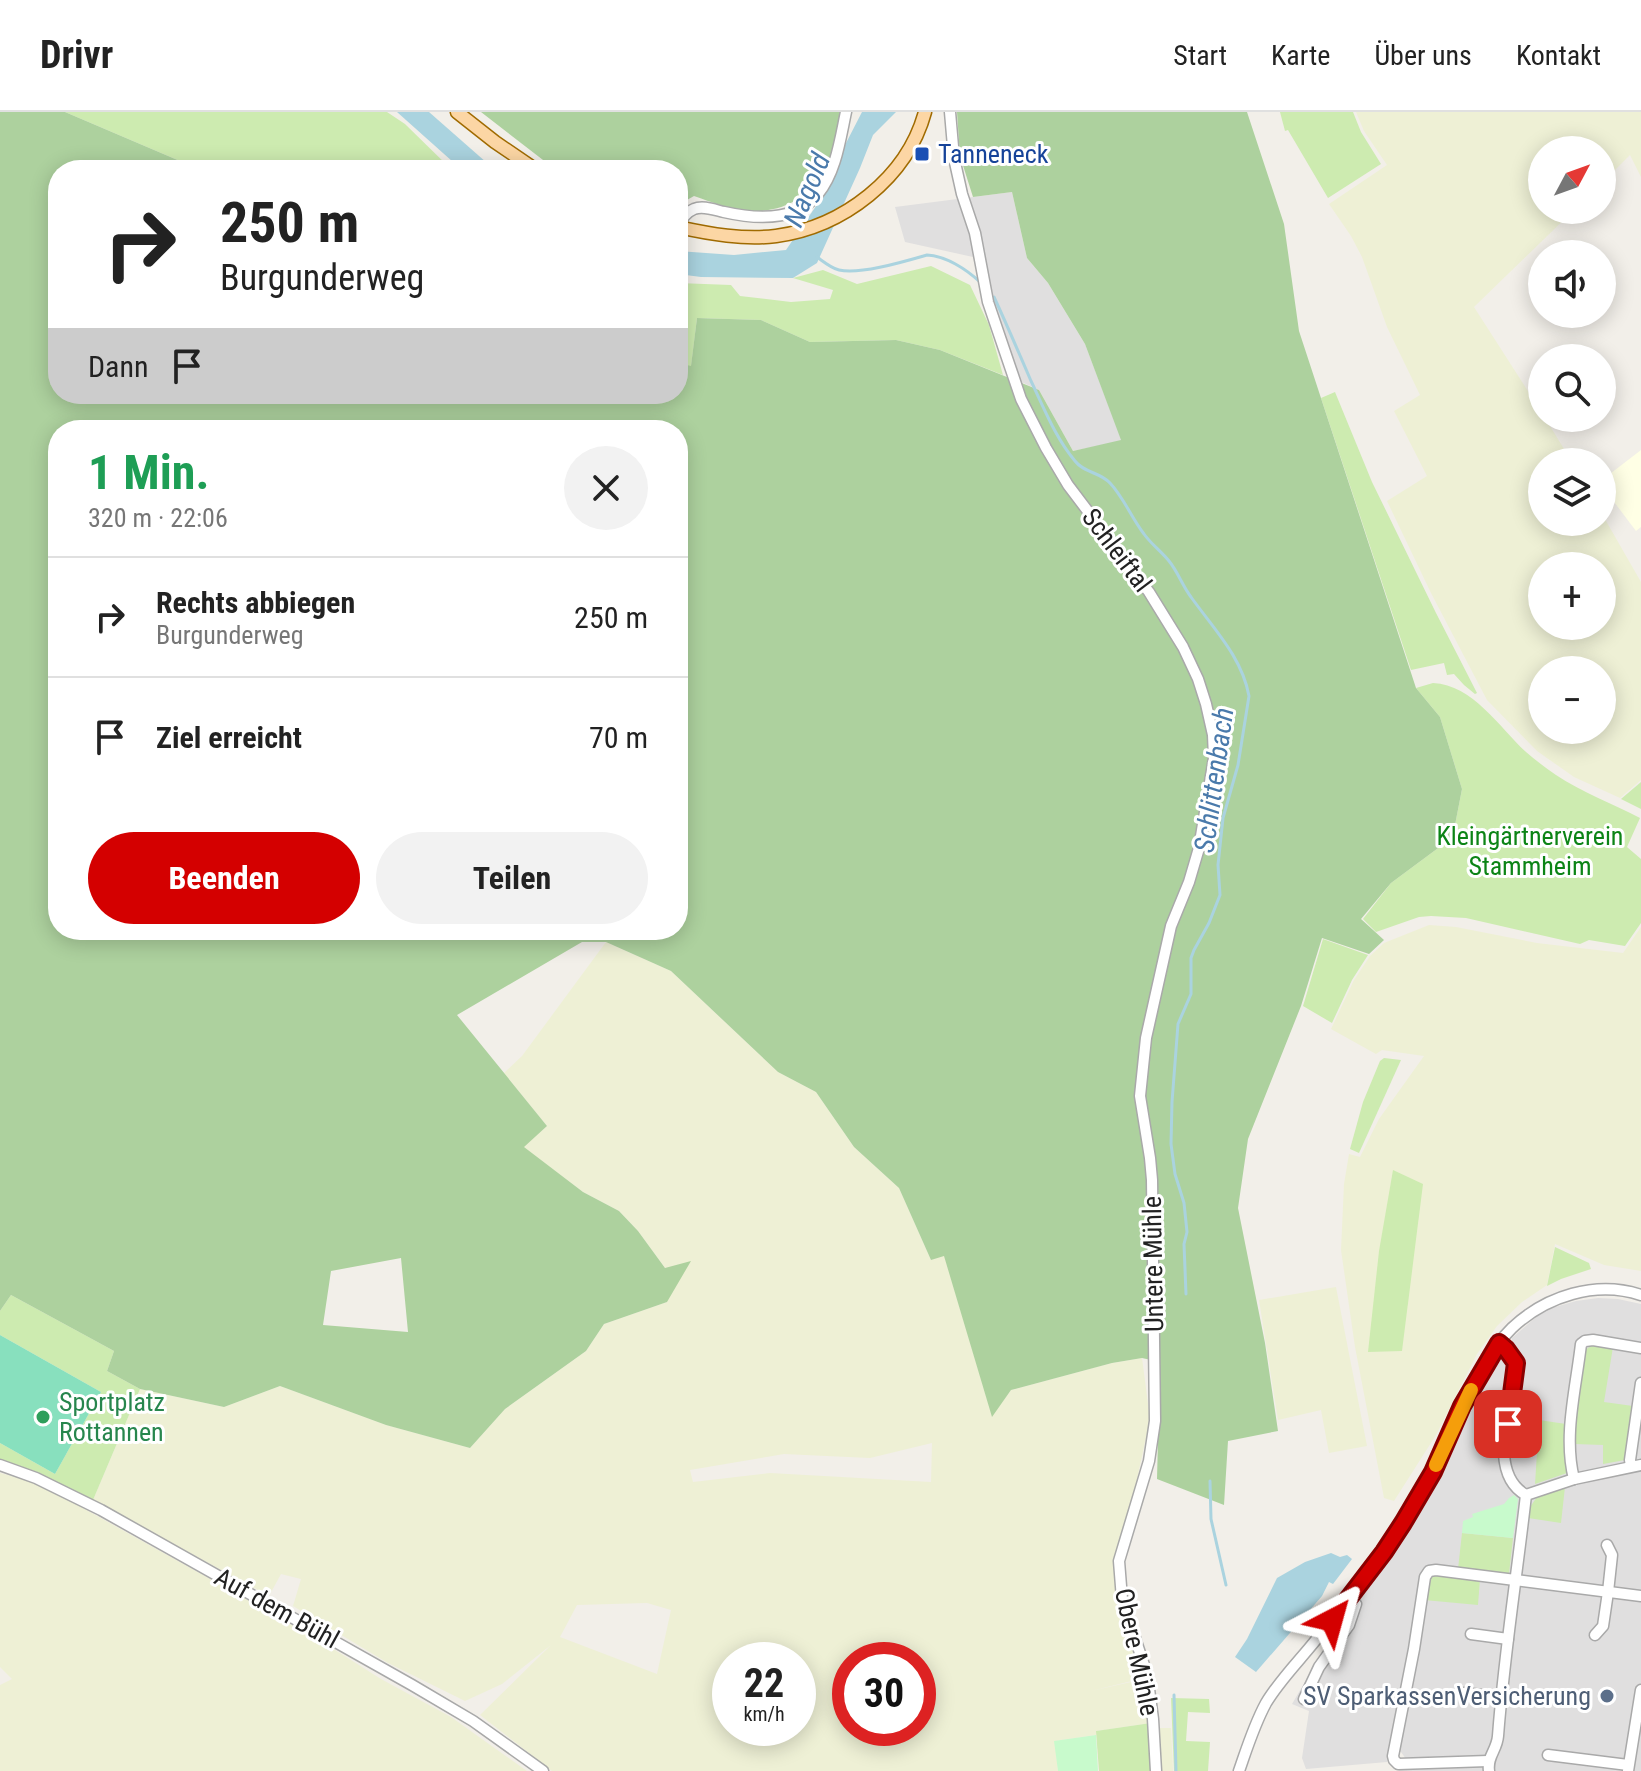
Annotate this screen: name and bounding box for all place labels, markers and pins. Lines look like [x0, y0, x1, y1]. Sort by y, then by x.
place label: Tanneneck [938, 139, 1049, 169]
marker: Tanneneck [913, 145, 931, 163]
place label: Sportplatz Rottannen [59, 1387, 165, 1447]
pin [1474, 1390, 1542, 1458]
marker: Sportplatz Rottannen [34, 1408, 52, 1426]
place label: SV SparkassenVersicherung [1303, 1681, 1591, 1711]
marker: SV SparkassenVersicherung [1598, 1687, 1616, 1705]

